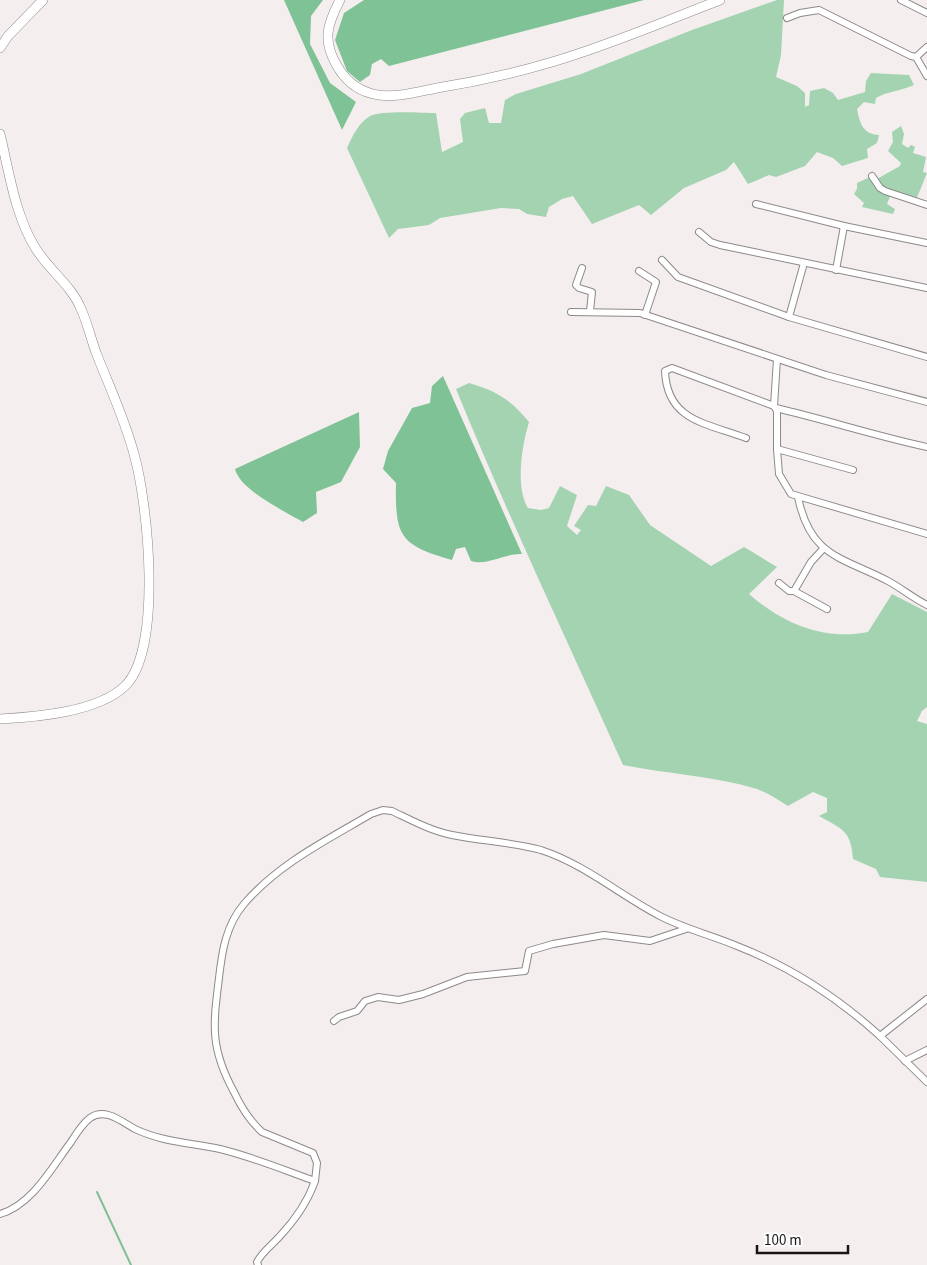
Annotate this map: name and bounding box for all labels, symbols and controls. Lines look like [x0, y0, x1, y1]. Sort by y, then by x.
scale bar [757, 1222, 848, 1254]
text: 100 m [764, 1230, 802, 1251]

